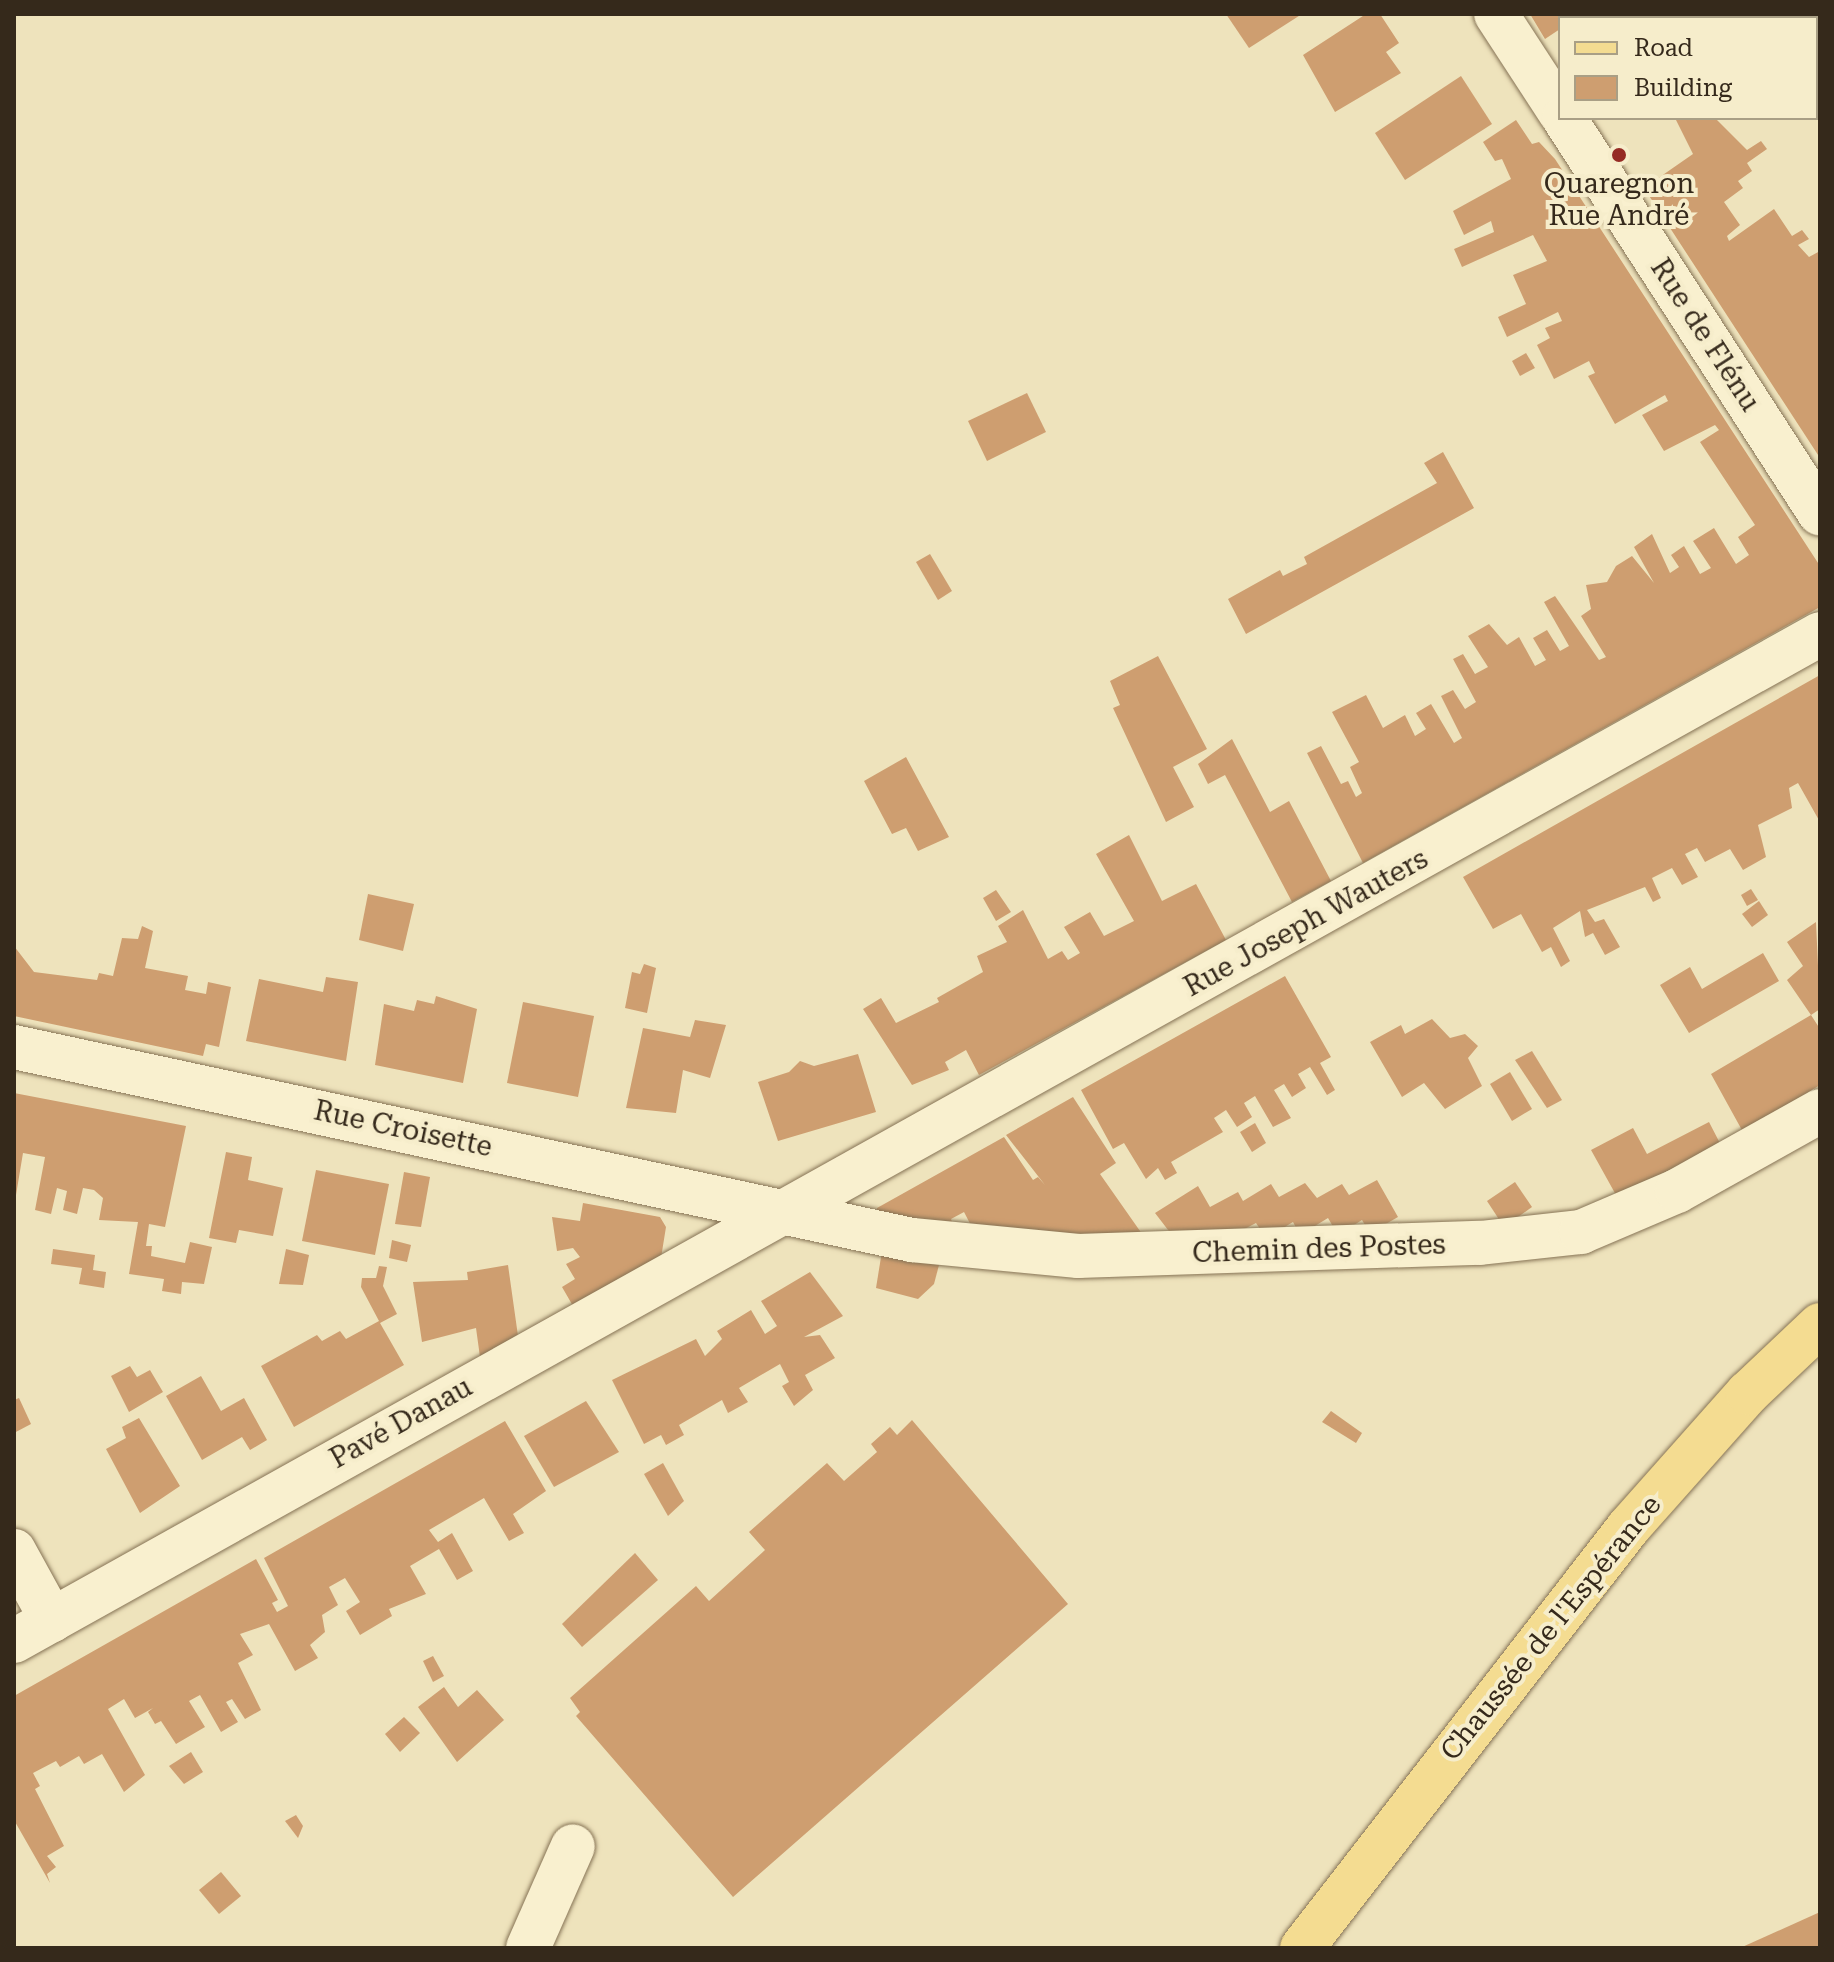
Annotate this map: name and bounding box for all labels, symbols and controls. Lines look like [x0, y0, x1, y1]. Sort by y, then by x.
legend [1558, 16, 1818, 120]
text: Road [1634, 34, 1693, 62]
text: Building [1634, 74, 1732, 102]
marker: Quaregnon Rue André [1610, 146, 1628, 164]
place label: Quaregnon Rue André [1544, 167, 1694, 233]
street label: Rue de Flénu [1643, 252, 1767, 418]
street label: Rue Joseph Wauters [1178, 842, 1434, 1004]
street label: Rue Croisette [311, 1094, 495, 1164]
street label: Chemin des Postes [1192, 1228, 1446, 1270]
street label: Pavé Danau [324, 1370, 478, 1476]
street label: Chaussée de l'Espérance [1434, 1489, 1668, 1767]

